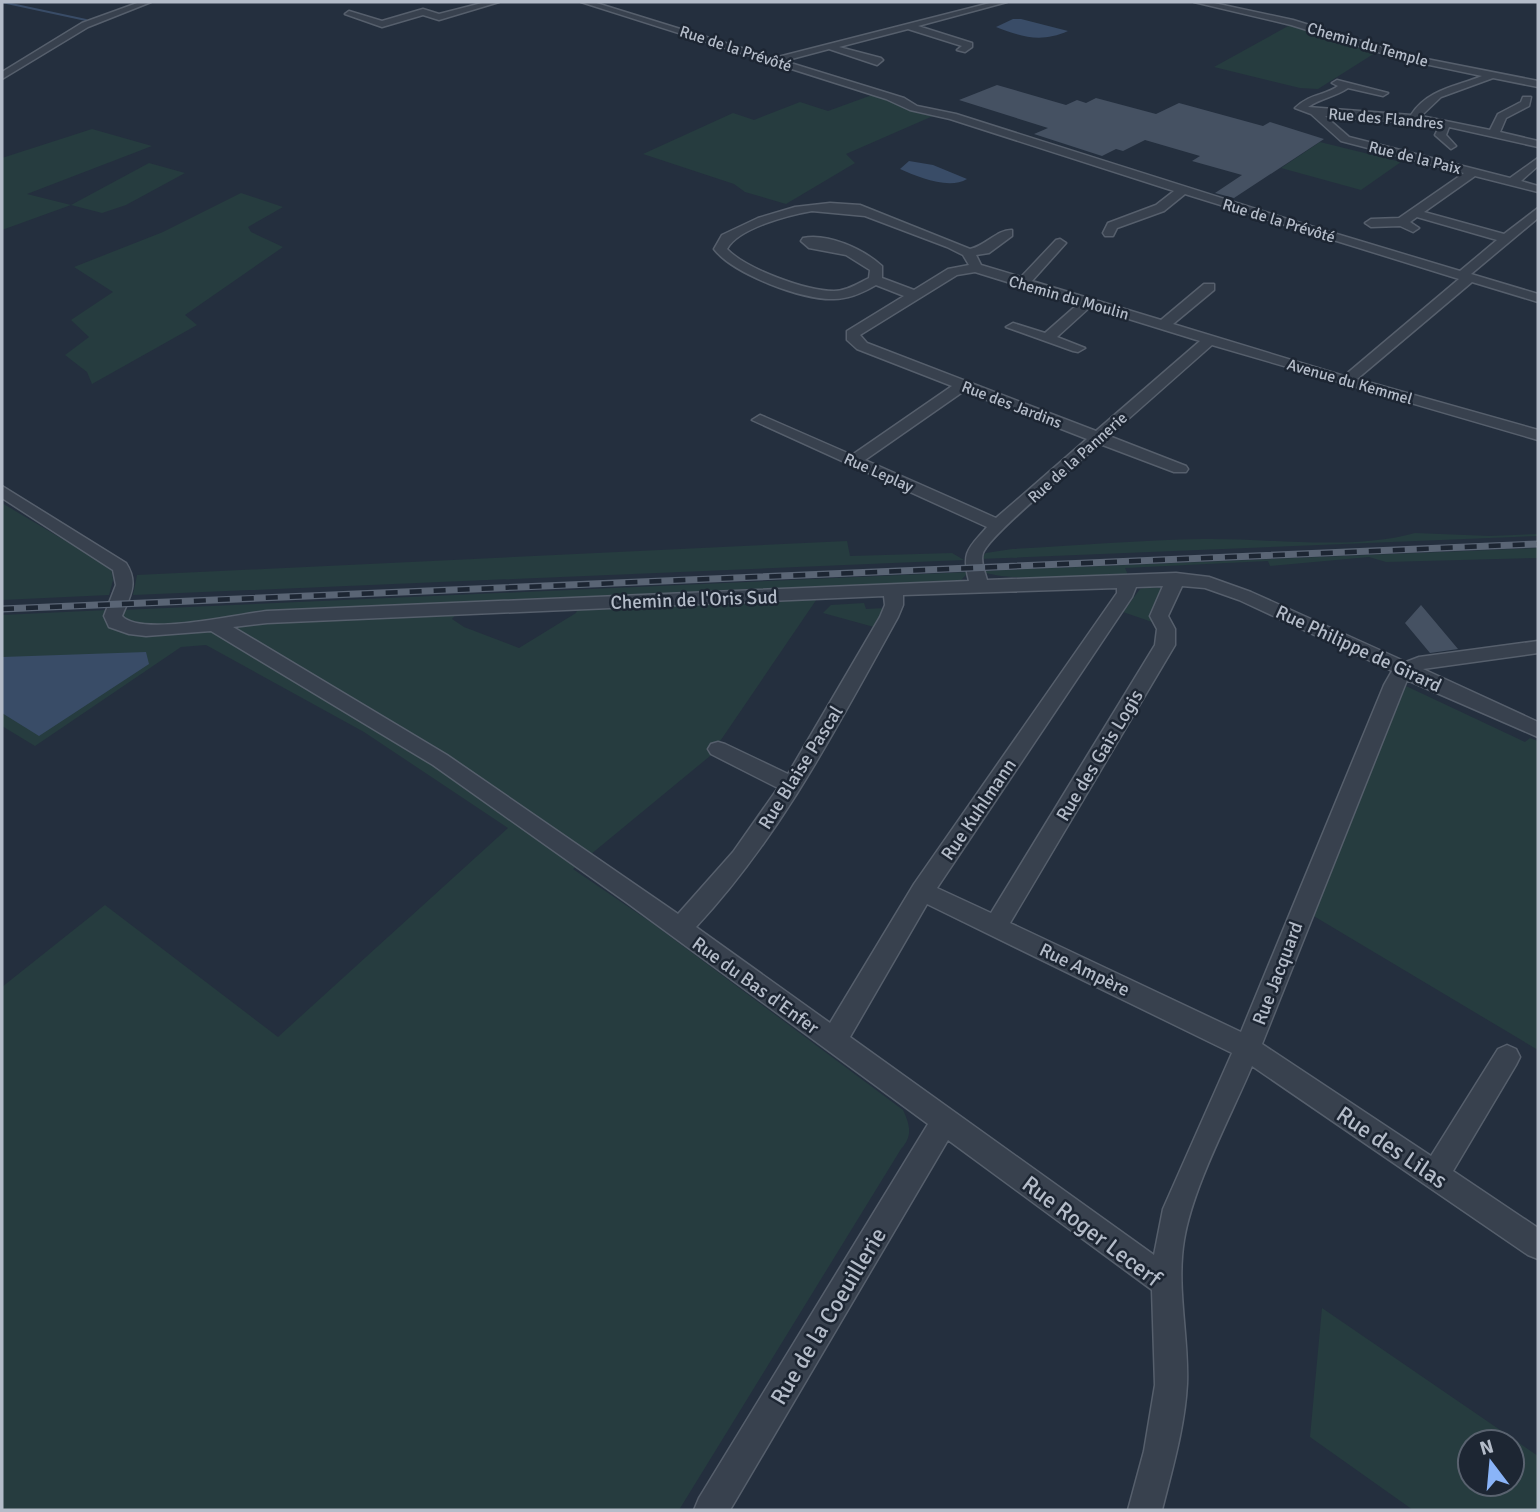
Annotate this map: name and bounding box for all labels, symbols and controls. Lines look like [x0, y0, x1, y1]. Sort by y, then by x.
street label: Chemin du Temple [1305, 18, 1430, 72]
street label: Rue de la Prévôté [677, 21, 794, 77]
street label: Rue des Flandres [1328, 104, 1444, 134]
street label: Rue de la Paix [1367, 137, 1464, 179]
street label: Rue de la Prévôté [1220, 194, 1337, 248]
street label: Chemin du Moulin [1006, 271, 1131, 325]
street label: Avenue du Kemmel [1285, 354, 1415, 410]
street label: Rue des Jardins [959, 377, 1065, 433]
street label: Rue de la Pannerie [1024, 408, 1131, 508]
street label: Rue Leplay [841, 449, 917, 497]
street label: Chemin de l'Oris Sud [610, 585, 778, 615]
street label: Rue Philippe de Girard [1272, 600, 1445, 698]
street label: Rue des Gais Logis [1051, 685, 1149, 826]
street label: Rue Blaise Pascal [753, 701, 848, 834]
street label: Rue Kuhlmann [936, 754, 1022, 865]
street label: Rue Jacquard [1247, 918, 1309, 1028]
street label: Rue du Bas d'Enfer [687, 932, 824, 1040]
street label: Rue Ampère [1035, 938, 1134, 1002]
street label: Rue des Lilas [1331, 1100, 1453, 1195]
street label: Rue Roger Lecerf [1016, 1170, 1168, 1294]
street label: Rue de la Coeuillerie [764, 1222, 893, 1410]
north arrow [1456, 1428, 1526, 1498]
text: N [1477, 1434, 1496, 1461]

